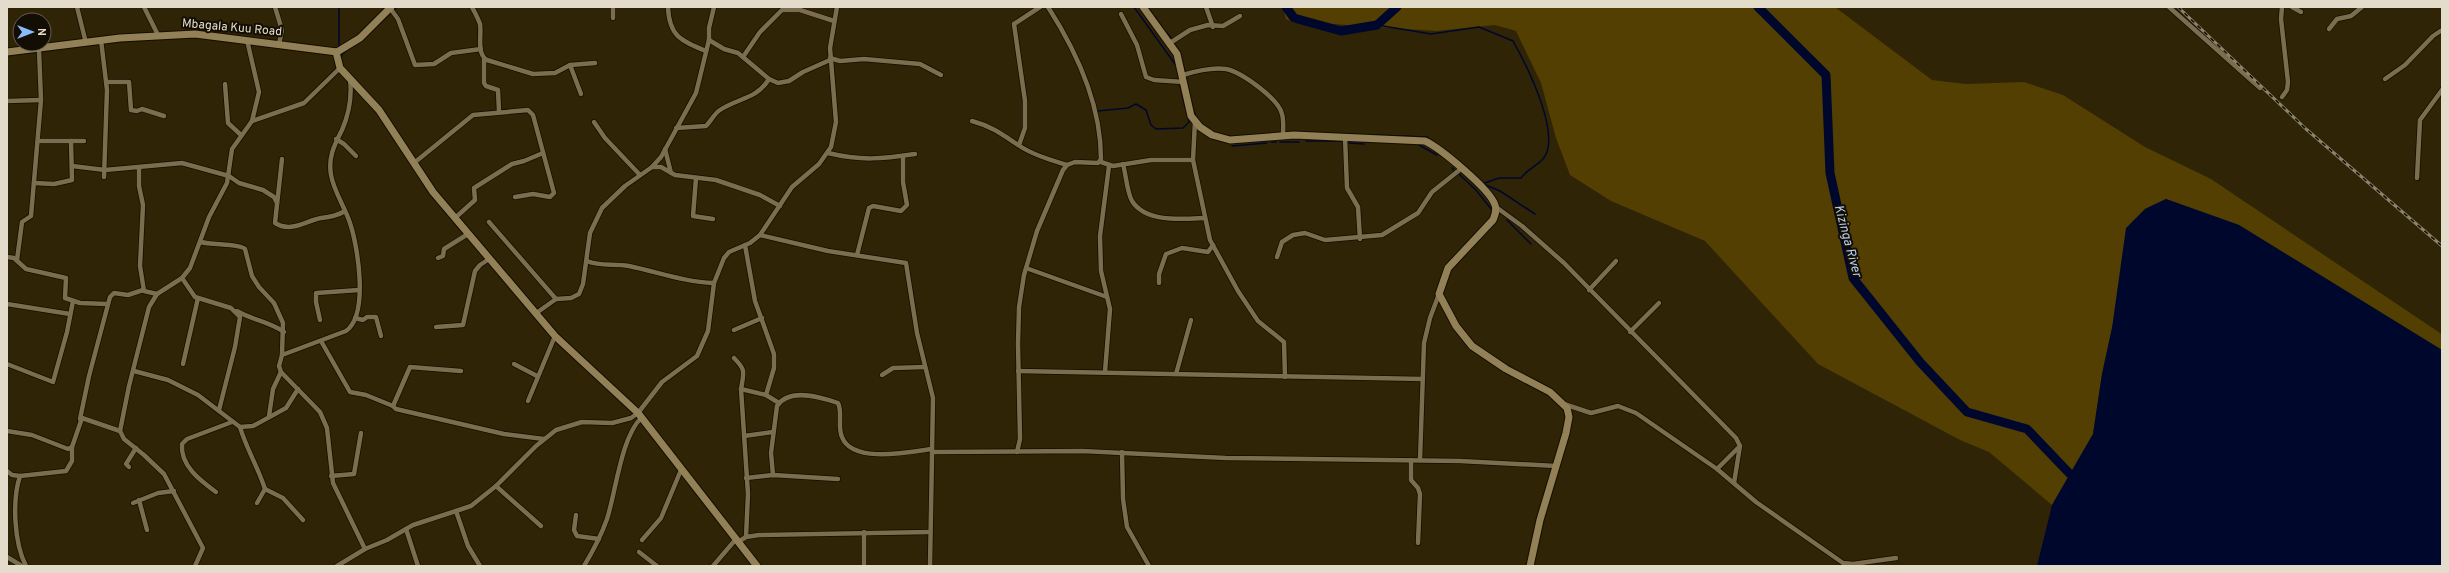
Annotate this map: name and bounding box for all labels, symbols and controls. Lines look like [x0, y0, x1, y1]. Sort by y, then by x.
north arrow [12, 12, 52, 52]
street label: Mbagala Kuu Road [181, 16, 283, 40]
text: N [34, 28, 48, 36]
water label: Kizinga River [1830, 203, 1865, 280]

